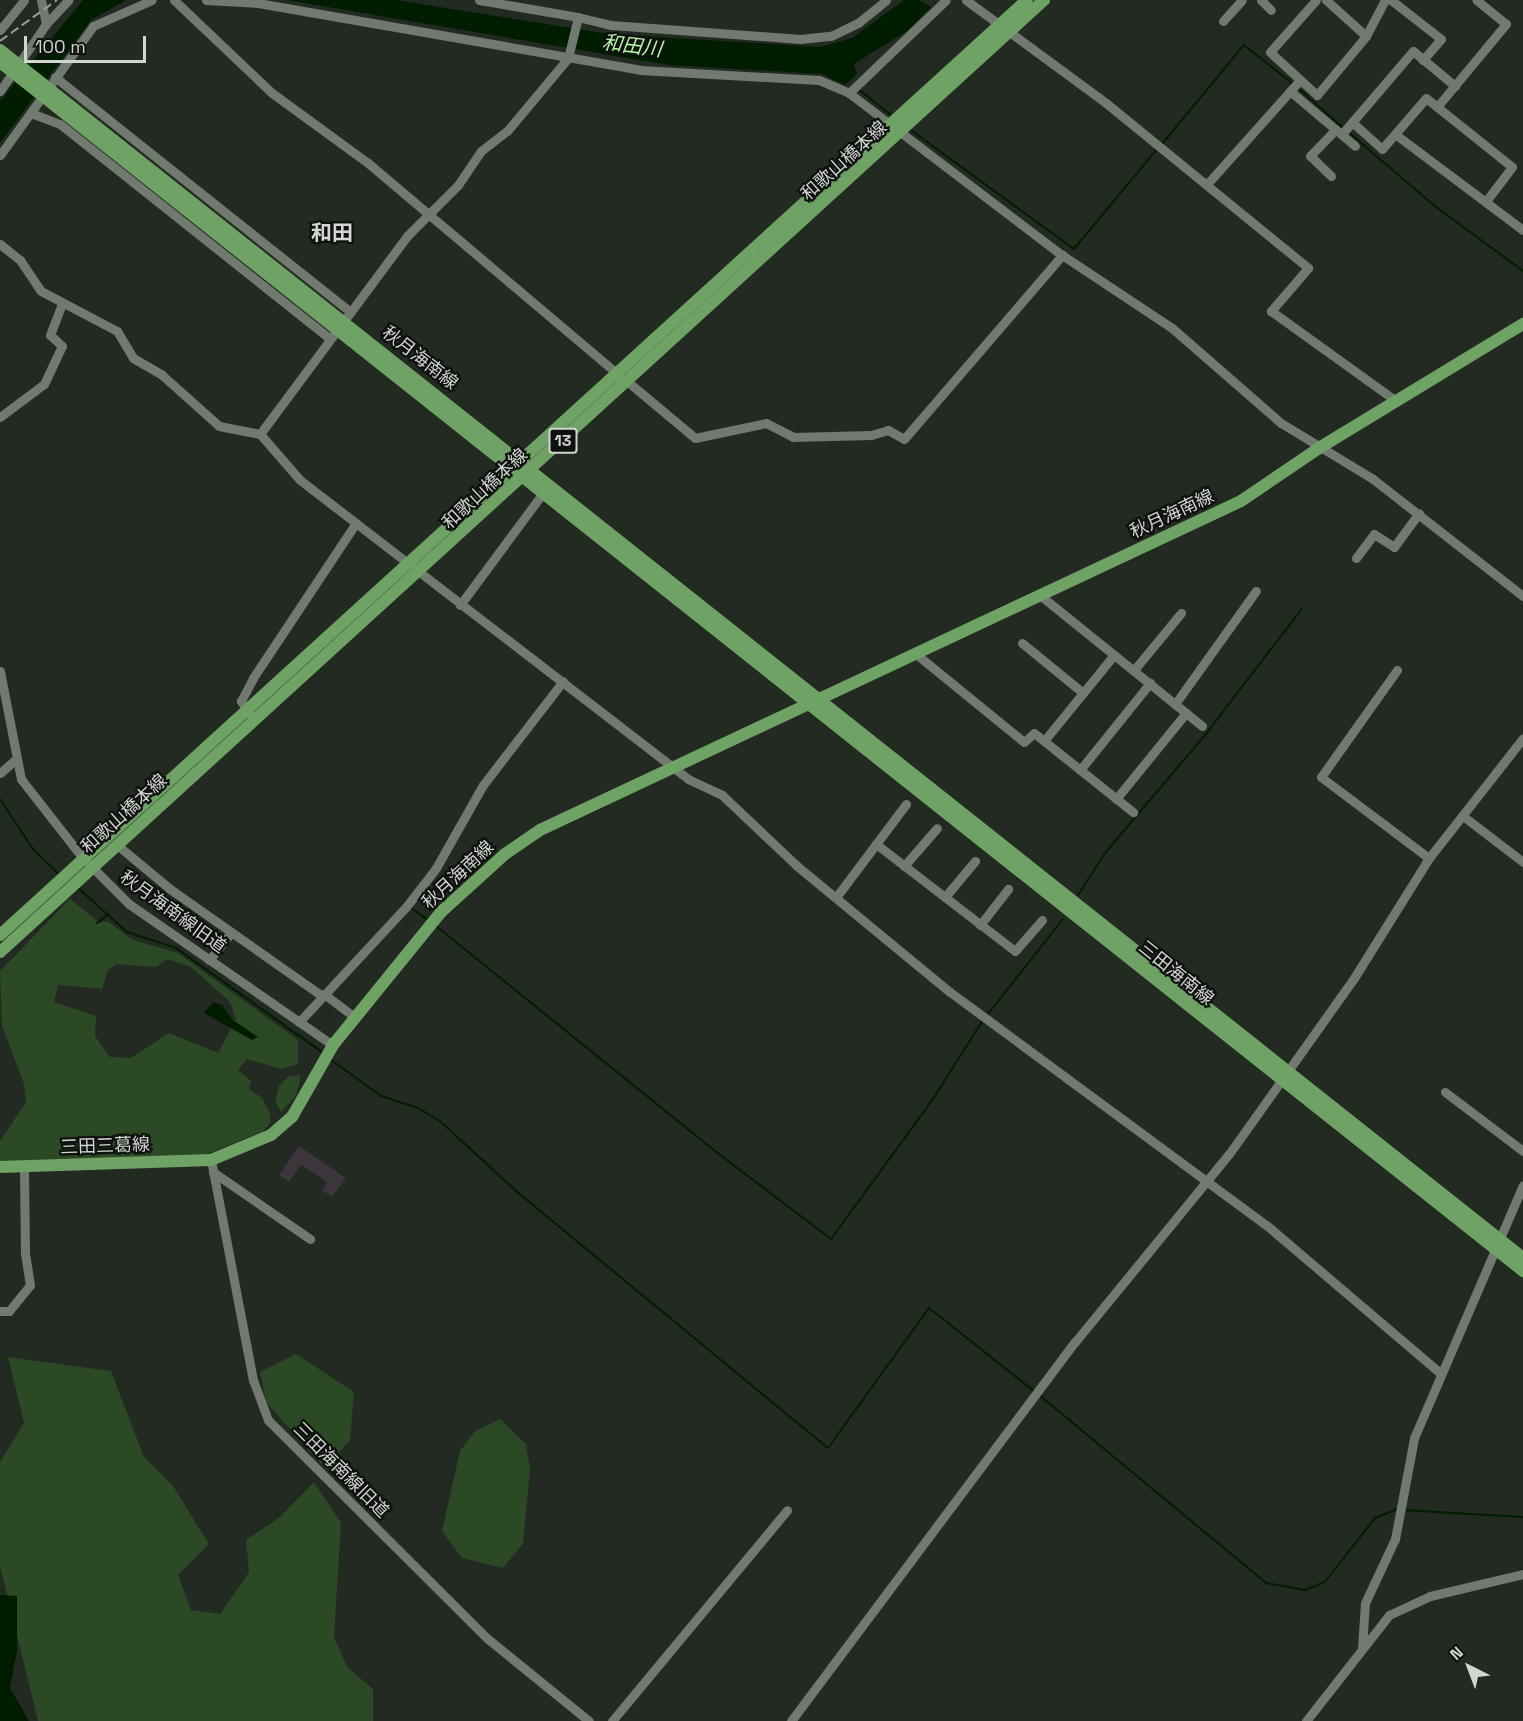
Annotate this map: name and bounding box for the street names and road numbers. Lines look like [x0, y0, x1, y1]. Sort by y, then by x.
street label: 和歌山橋本線 [797, 117, 891, 205]
street label: 秋月海南線 [378, 322, 462, 394]
road number: 13 [548, 428, 578, 454]
street label: 和歌山橋本線 [438, 444, 532, 534]
street label: 秋月海南線 [1127, 485, 1217, 543]
street label: 和歌山橋本線 [77, 770, 171, 858]
street label: 秋月海南線 [418, 836, 498, 914]
street label: 秋月海南線旧道 [116, 866, 230, 958]
street label: 三田海南線 [1134, 936, 1218, 1010]
street label: 三田三葛線 [60, 1134, 150, 1158]
street label: 三田海南線旧道 [289, 1418, 393, 1522]

